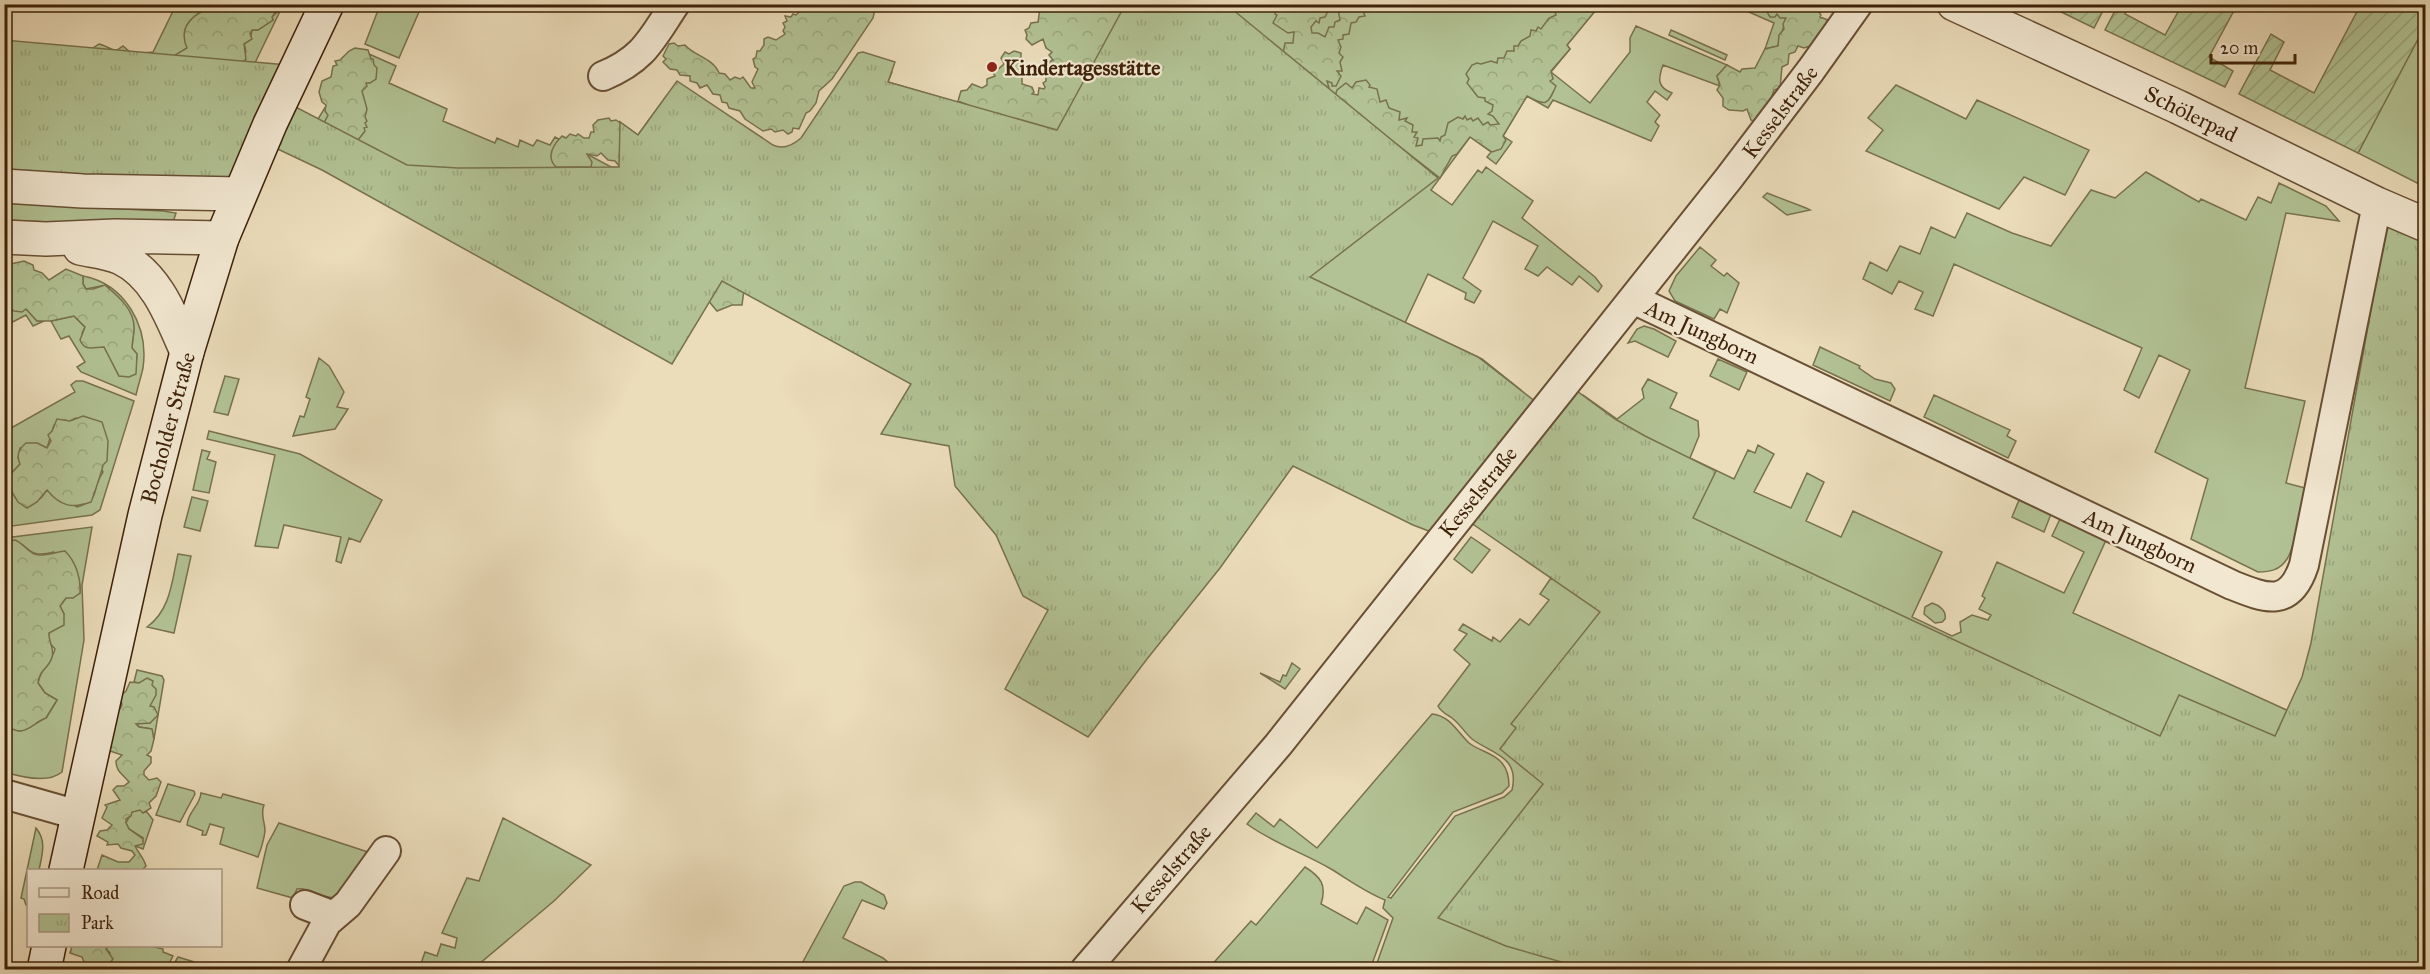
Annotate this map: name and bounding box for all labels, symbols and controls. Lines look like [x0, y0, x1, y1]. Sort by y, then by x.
scale bar [2211, 27, 2295, 65]
text: 20 m [2220, 37, 2258, 59]
place label: Kindertagesstätte [1004, 54, 1160, 81]
marker: Kindertagesstätte [985, 60, 999, 74]
street label: Kesselstraße [1736, 60, 1824, 164]
street label: Schölerpad [2140, 80, 2242, 148]
street label: Am Jungborn [1640, 293, 1763, 370]
street label: Bocholder Straße [135, 349, 201, 507]
street label: Kesselstraße [1433, 441, 1523, 543]
street label: Am Jungborn [2078, 502, 2201, 579]
street label: Kesselstraße [1125, 819, 1217, 919]
legend [27, 869, 222, 947]
text: Road [81, 882, 119, 904]
text: Park [81, 912, 114, 934]

